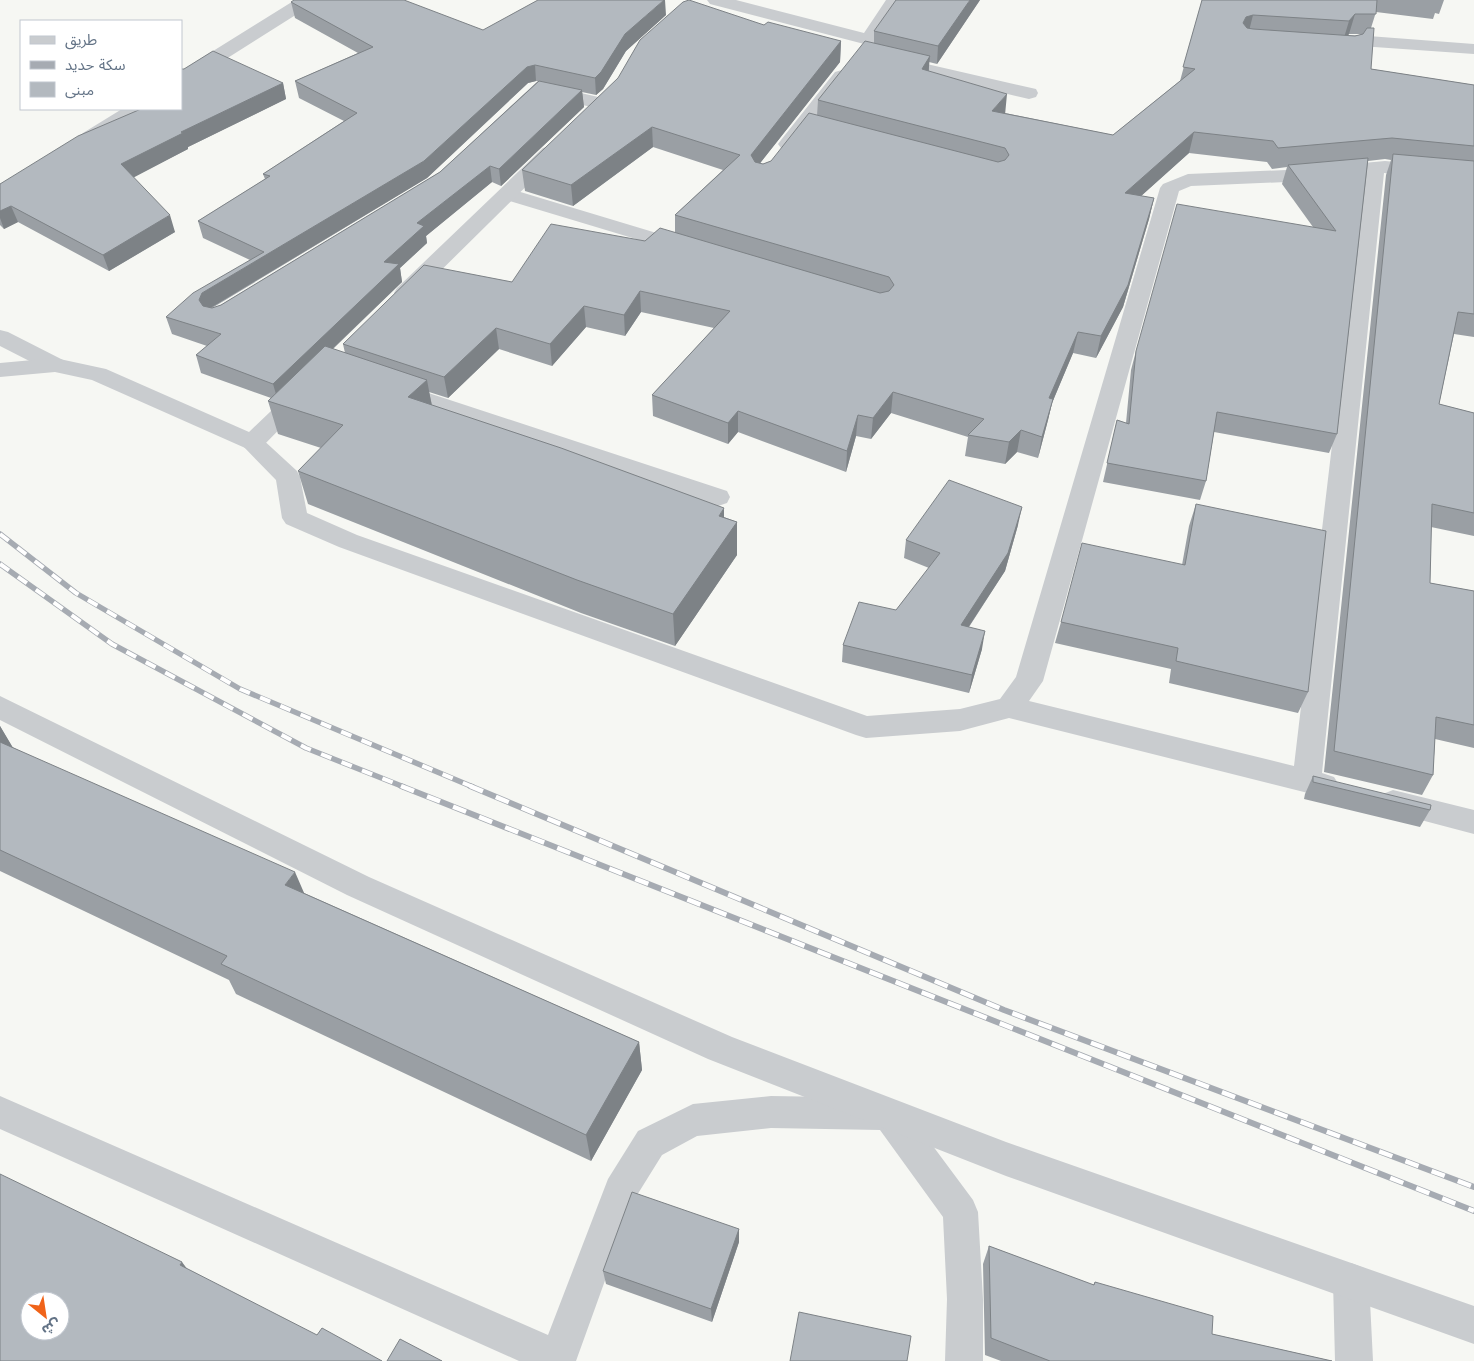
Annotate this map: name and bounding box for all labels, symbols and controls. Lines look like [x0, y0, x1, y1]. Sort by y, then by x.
legend [20, 20, 182, 110]
text: طريق [65, 29, 97, 51]
text: سكة حديد [65, 54, 126, 76]
text: مبنى [65, 79, 94, 101]
north arrow [20, 1291, 70, 1341]
text: ش [38, 1314, 65, 1341]

